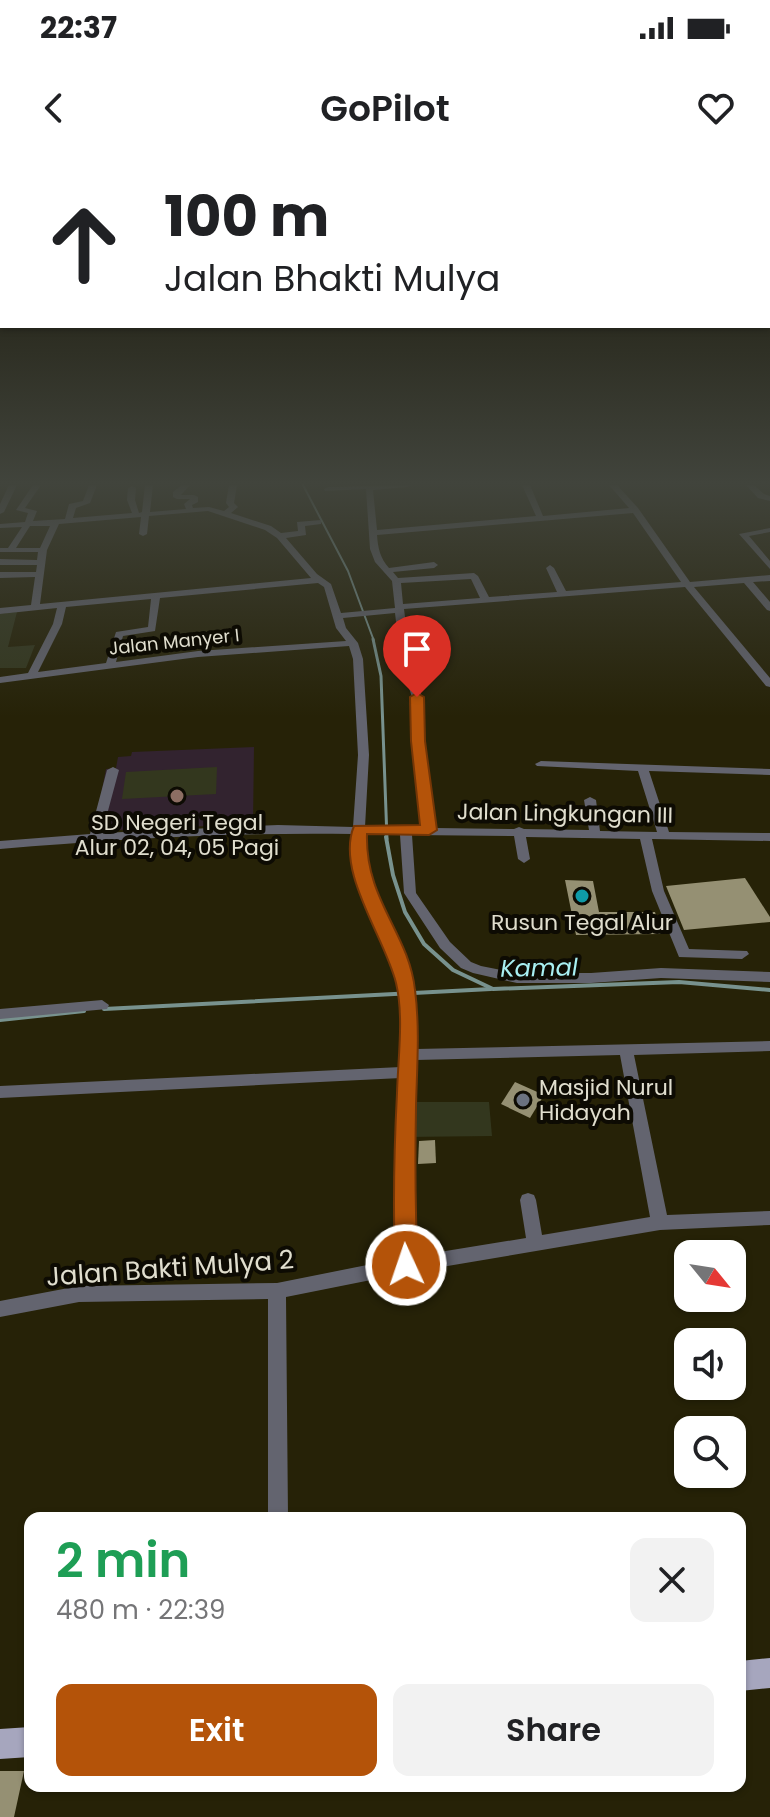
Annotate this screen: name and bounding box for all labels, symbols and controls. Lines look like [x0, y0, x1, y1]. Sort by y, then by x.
text: 22:37 [40, 6, 117, 49]
text: GoPilot [320, 83, 450, 134]
icon: back [32, 86, 76, 130]
icon: heart [694, 86, 738, 130]
text: 100 m [164, 177, 329, 256]
icon: ahead [32, 192, 136, 296]
text: Jalan Bhakti Mulya [164, 253, 500, 304]
pin [383, 615, 451, 697]
street label: Jalan Manyer I [107, 622, 240, 661]
icon: arrive [395, 627, 439, 671]
marker: SD Negeri Tegal Alur 02, 04, 05 Pagi [168, 787, 186, 805]
street label: Jalan Lingkungan III [457, 796, 673, 831]
place label: SD Negeri Tegal Alur 02, 04, 05 Pagi [75, 807, 279, 863]
marker: Rusun Tegal Alur [573, 887, 591, 905]
place label: Rusun Tegal Alur [491, 907, 673, 938]
water label: Kamal [500, 950, 578, 985]
place label: Masjid Nurul Hidayah [539, 1072, 673, 1128]
marker: Masjid Nurul Hidayah [514, 1091, 532, 1109]
position arrow [364, 1223, 448, 1307]
north arrow [674, 1240, 746, 1312]
map controls [674, 1240, 746, 1488]
street label: Jalan Bakti Mulya 2 [45, 1241, 295, 1295]
button: sound [674, 1328, 746, 1400]
button: search [674, 1416, 746, 1488]
text: 2 min [56, 1527, 190, 1594]
button: close [630, 1538, 714, 1622]
text: 480 m · 22:39 [56, 1592, 225, 1628]
button: Exit [56, 1684, 377, 1776]
button: Share [393, 1684, 714, 1776]

